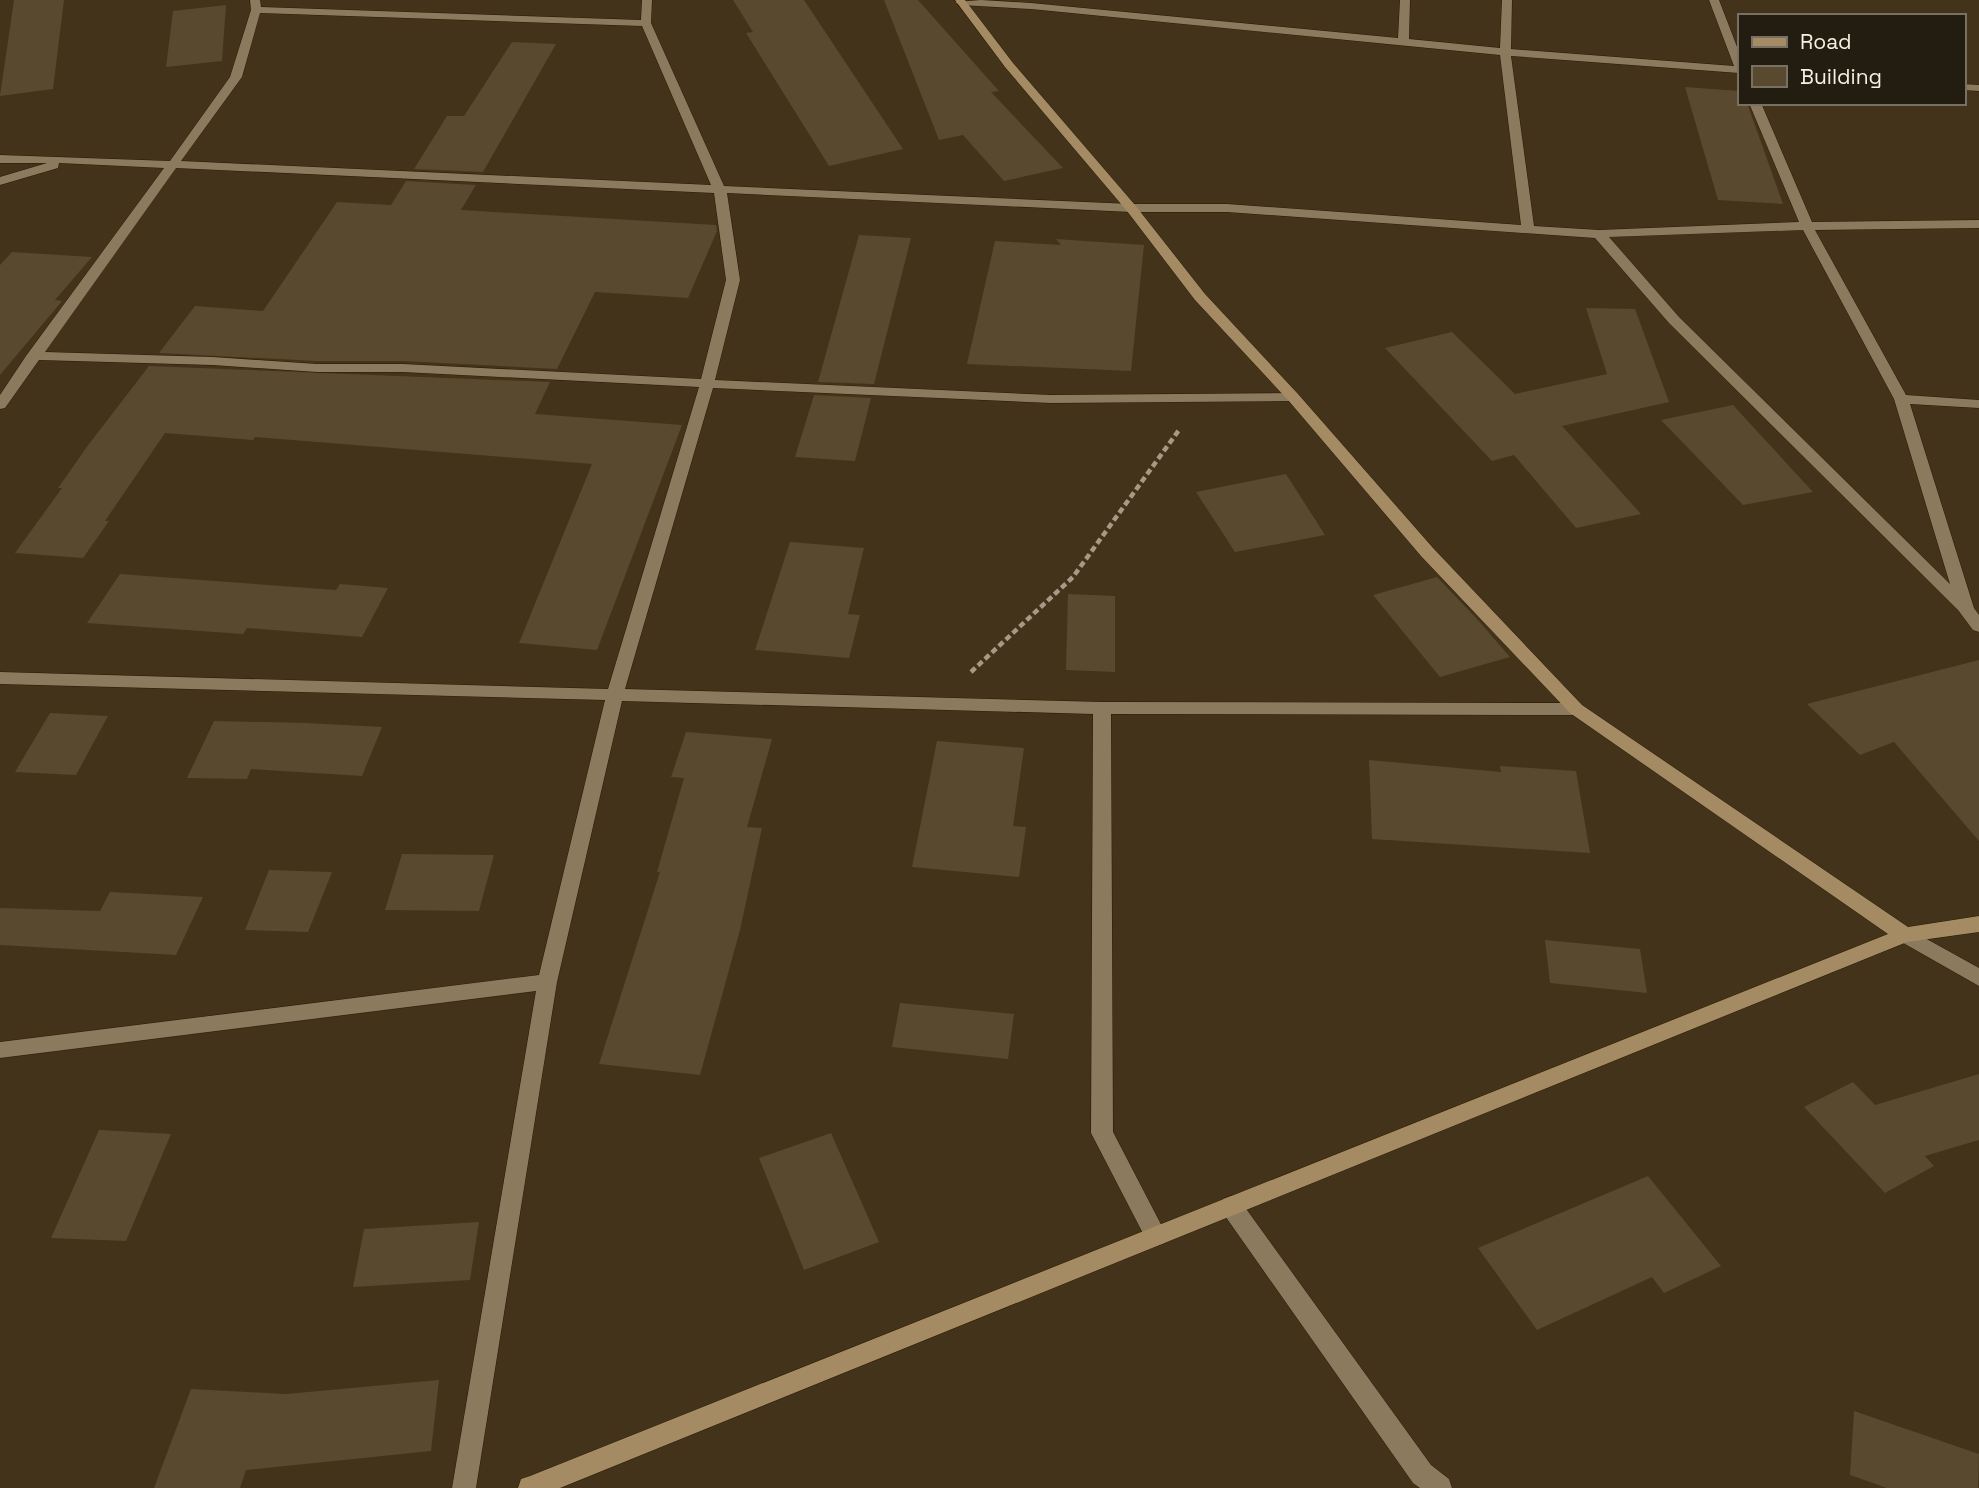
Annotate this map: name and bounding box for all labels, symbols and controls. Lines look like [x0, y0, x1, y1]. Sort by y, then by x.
legend [1738, 14, 1965, 105]
text: Road [1800, 28, 1852, 55]
text: Building [1800, 63, 1882, 90]

